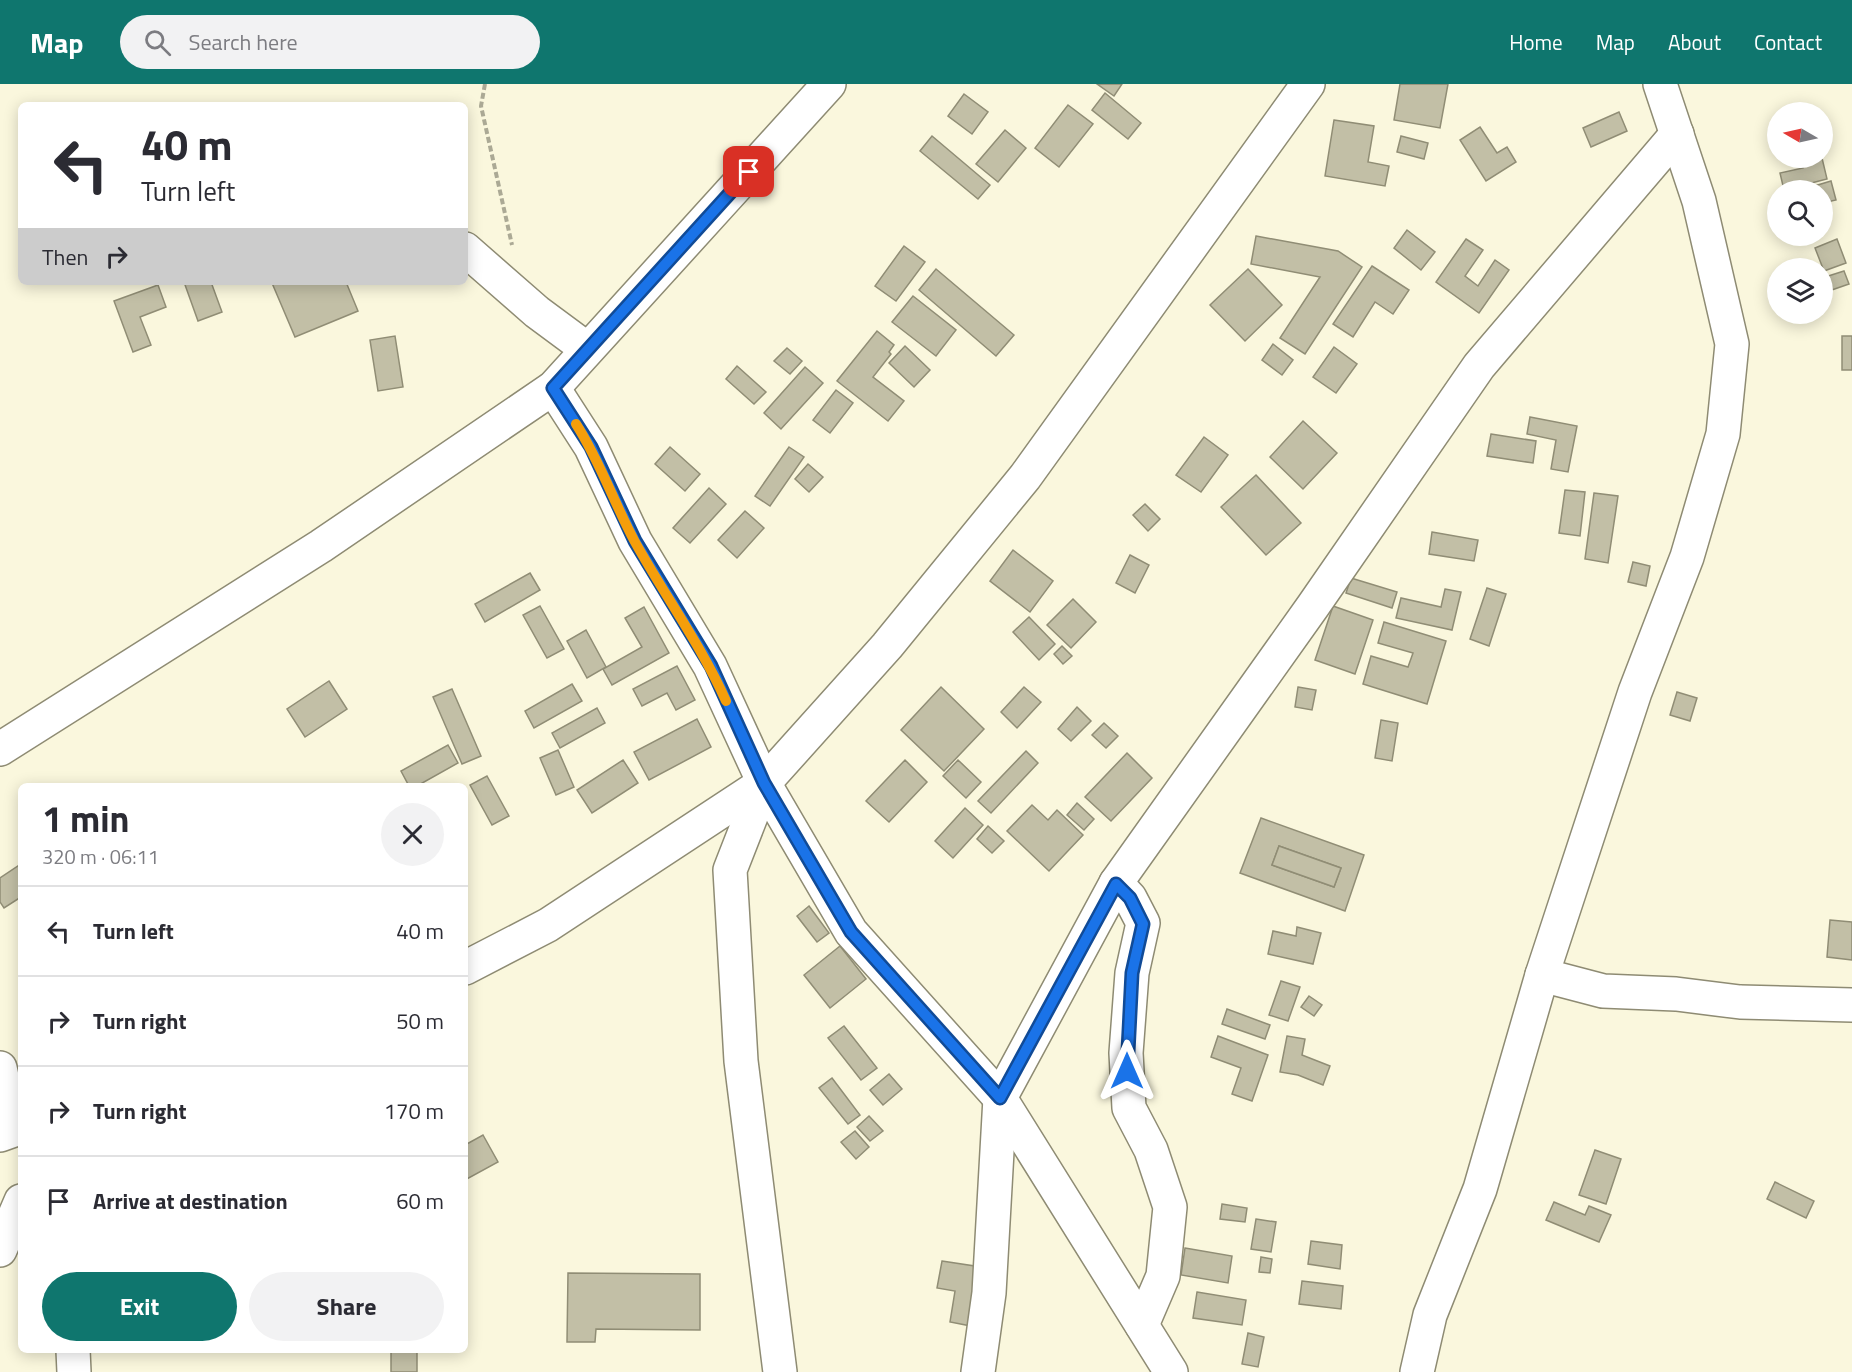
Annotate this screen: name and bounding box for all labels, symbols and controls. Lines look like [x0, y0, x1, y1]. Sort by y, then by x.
search box [120, 15, 540, 69]
text: Map [30, 21, 84, 64]
text: Search here [189, 25, 298, 59]
icon: search [141, 26, 174, 59]
text: Home [1509, 26, 1563, 58]
text: Map [1596, 26, 1635, 58]
text: About [1668, 26, 1721, 58]
text: Contact [1754, 26, 1822, 58]
north arrow [1767, 102, 1833, 168]
map controls [1767, 102, 1833, 324]
text: 40 m [141, 112, 233, 176]
icon: left [42, 126, 120, 204]
pin [723, 146, 774, 197]
icon: arrive [732, 155, 765, 188]
text: Turn left [141, 170, 235, 211]
button: search [1767, 180, 1833, 246]
text: Then [42, 240, 88, 274]
icon: right [100, 240, 133, 273]
button: layers [1767, 258, 1833, 324]
text: 1 min [42, 791, 129, 846]
button: close [381, 803, 444, 866]
text: 320 m · 06:11 [42, 841, 159, 872]
text: Turn left [93, 914, 174, 948]
text: 40 m [396, 914, 444, 948]
icon: left [42, 915, 75, 948]
text: Turn right [93, 1004, 187, 1038]
text: 50 m [396, 1004, 444, 1038]
icon: right [42, 1005, 75, 1038]
position arrow [1095, 1039, 1159, 1103]
text: Turn right [93, 1094, 187, 1128]
text: 170 m [384, 1094, 444, 1128]
icon: right [42, 1095, 75, 1128]
text: Arrive at destination [93, 1184, 288, 1218]
text: 60 m [396, 1184, 444, 1218]
icon: arrive [42, 1185, 75, 1218]
button: Exit [42, 1272, 237, 1341]
button: Share [249, 1272, 444, 1341]

